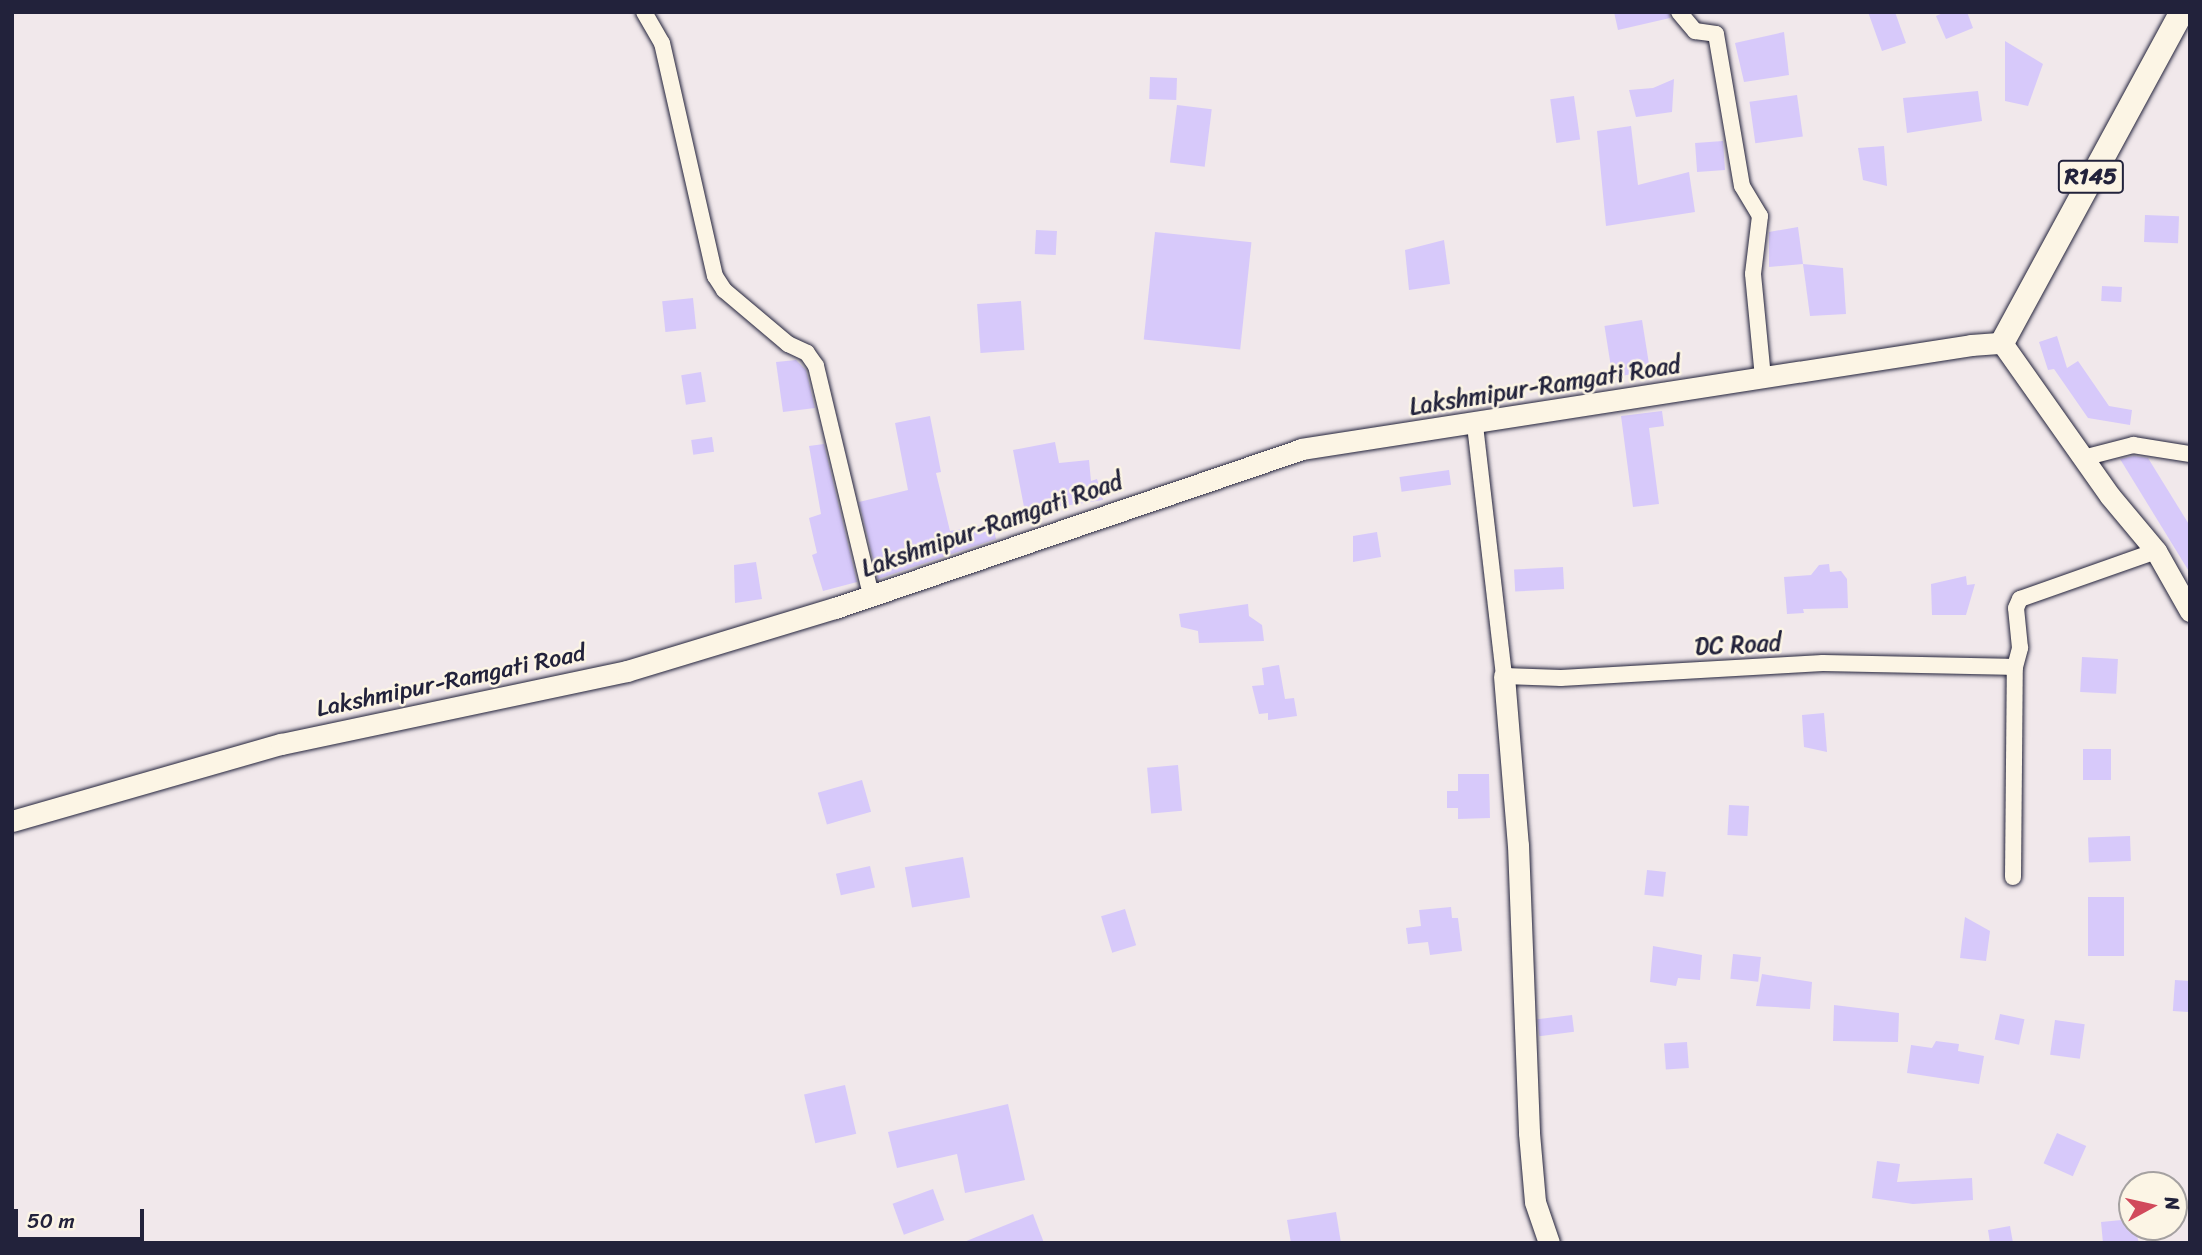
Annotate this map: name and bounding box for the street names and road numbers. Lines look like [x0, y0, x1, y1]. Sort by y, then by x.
road number: R145 [2058, 158, 2124, 196]
street label: Lakshmipur-Ramgati Road [1407, 350, 1683, 422]
street label: Lakshmipur-Ramgati Road [858, 467, 1126, 583]
street label: DC Road [1694, 628, 1782, 662]
street label: Lakshmipur-Ramgati Road [314, 638, 588, 724]

